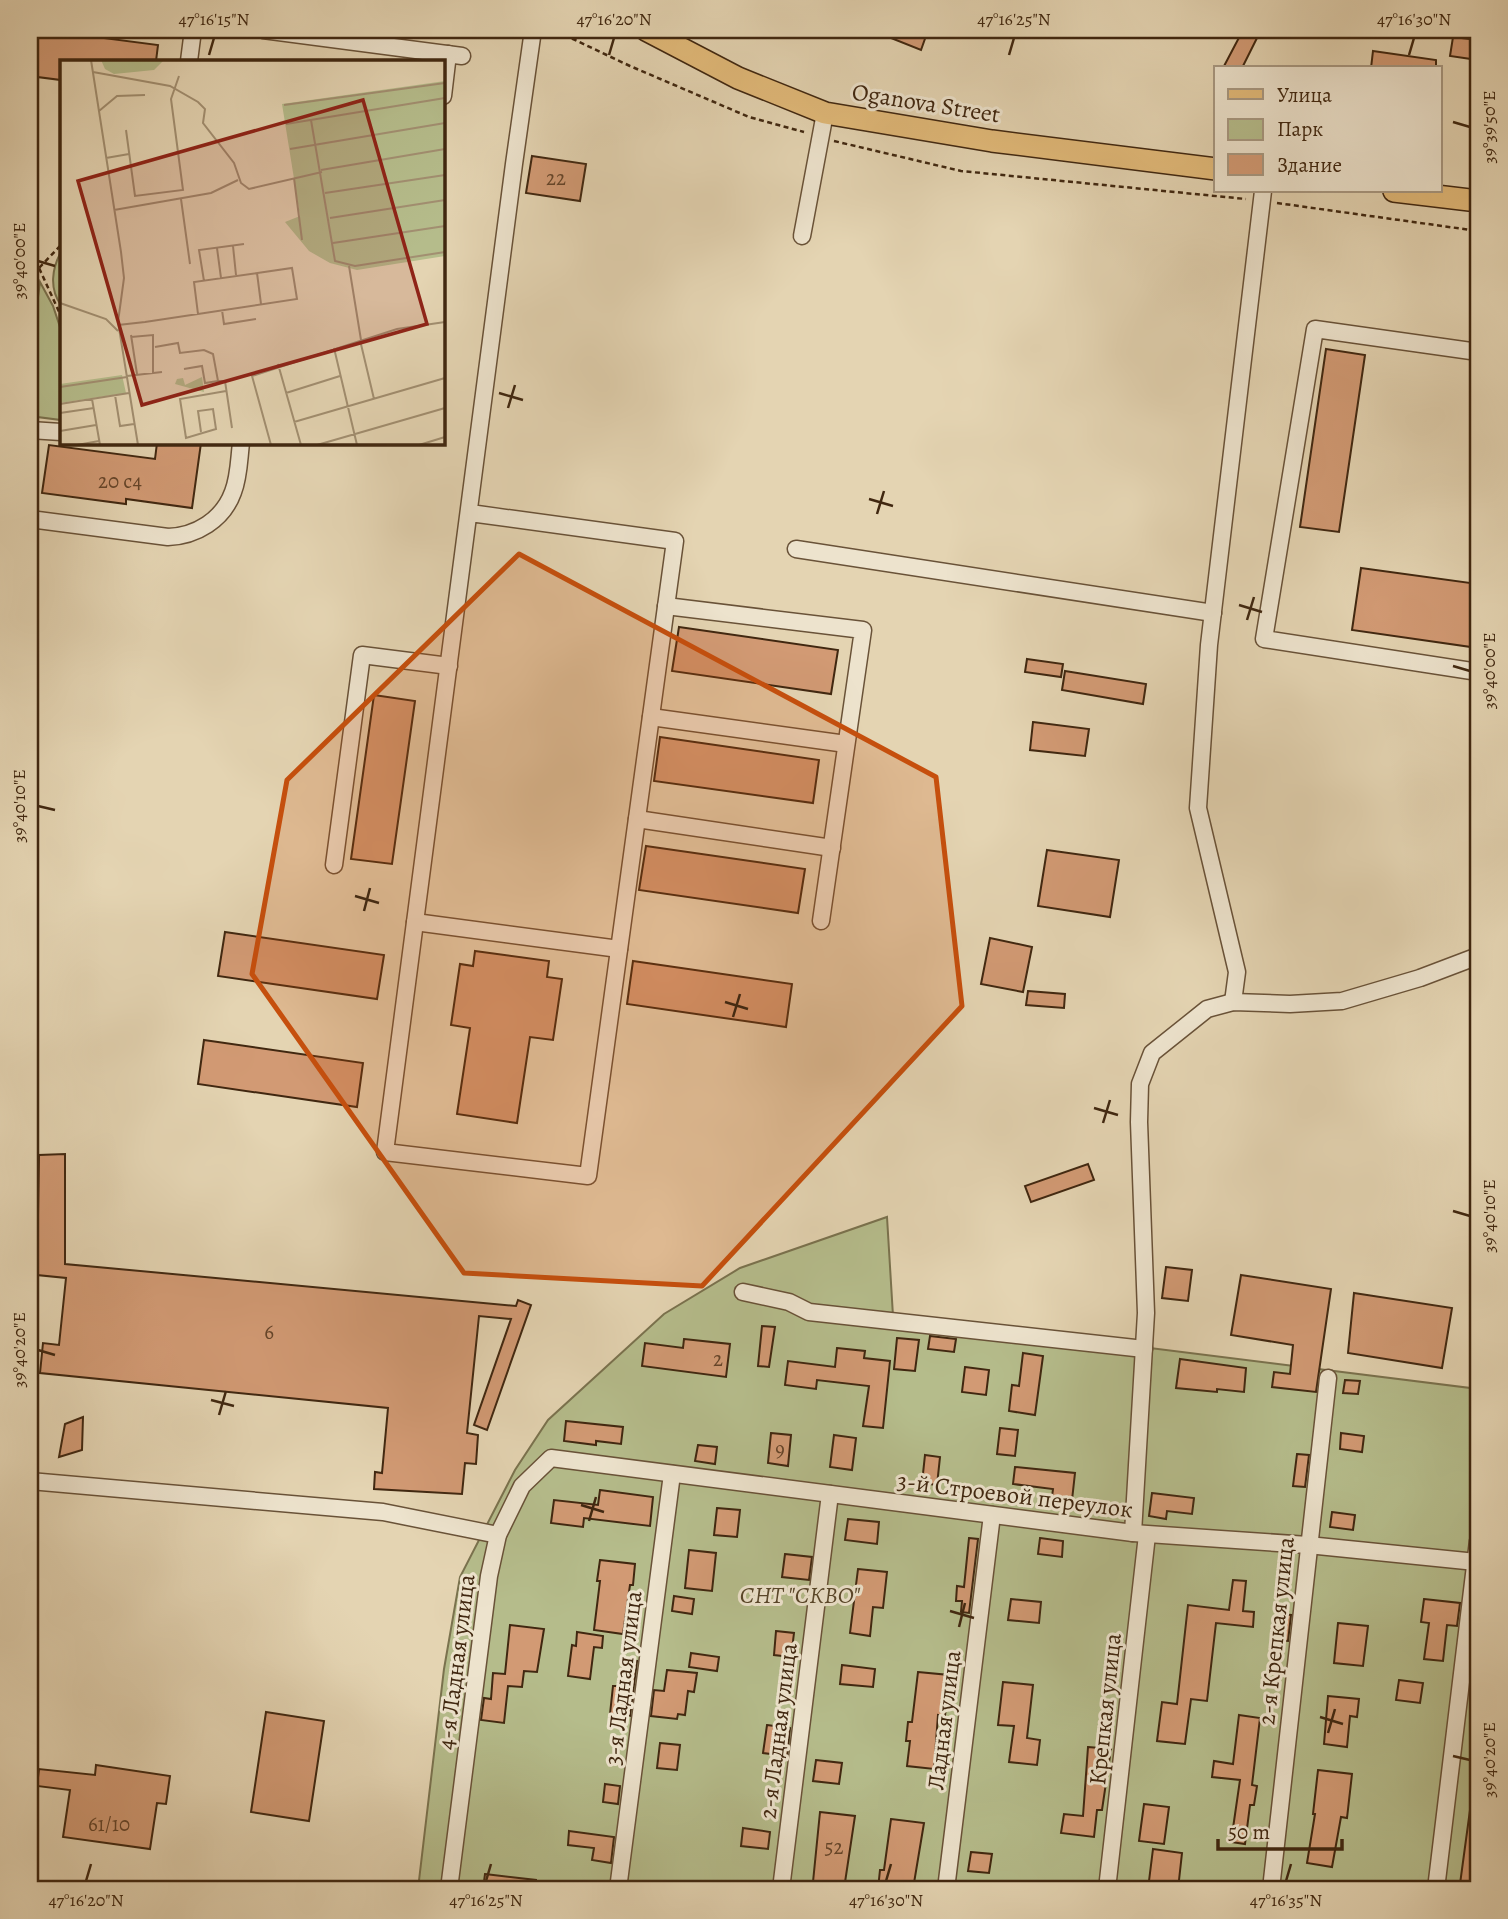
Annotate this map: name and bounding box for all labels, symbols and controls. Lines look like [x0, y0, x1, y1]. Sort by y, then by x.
text: 47°16'15"N [179, 7, 250, 31]
text: 47°16'20"N [576, 7, 652, 31]
text: 47°16'25"N [977, 7, 1051, 31]
text: 47°16'30"N [1377, 7, 1451, 31]
inset map [60, 60, 444, 444]
legend [1214, 66, 1442, 192]
street label: Oganova Street [850, 76, 1002, 131]
text: Улица [1277, 81, 1332, 109]
text: 39°39'50"E [1477, 90, 1501, 164]
text: Парк [1277, 115, 1323, 143]
text: Здание [1277, 151, 1342, 179]
house number: 22 [546, 164, 566, 192]
text: 39°40'00"E [7, 222, 31, 300]
house number: 20 с4 [98, 467, 142, 495]
text: 39°40'00"E [1477, 632, 1501, 710]
text: 39°40'10"E [7, 769, 31, 843]
text: 39°40'10"E [1477, 1179, 1501, 1253]
text: 39°40'20"E [7, 1312, 31, 1388]
house number: 6 [264, 1318, 274, 1346]
house number: 2 [713, 1345, 723, 1373]
house number: 9 [775, 1435, 785, 1463]
street label: 3-й Строевой переулок [895, 1465, 1135, 1525]
street label: 2-я Крепкая улица [1250, 1535, 1302, 1727]
street label: 4-я Ладная улица [429, 1572, 483, 1752]
park label: СНТ "СКВО" [740, 1579, 861, 1611]
street label: 3-я Ладная улица [596, 1589, 650, 1767]
street label: Крепкая улица [1081, 1631, 1129, 1787]
street label: 2-я Ладная улица [751, 1641, 805, 1821]
street label: Ладная улица [920, 1648, 968, 1792]
text: 39°40'20"E [1477, 1722, 1501, 1798]
scale bar [1218, 1807, 1342, 1851]
house number: 61/10 [88, 1810, 130, 1838]
text: 50 m [1228, 1818, 1270, 1846]
house number: 52 [824, 1833, 844, 1861]
text: 47°16'20"N [48, 1888, 124, 1912]
text: 47°16'25"N [449, 1888, 523, 1912]
text: 47°16'30"N [849, 1888, 923, 1912]
text: 47°16'35"N [1250, 1888, 1322, 1912]

